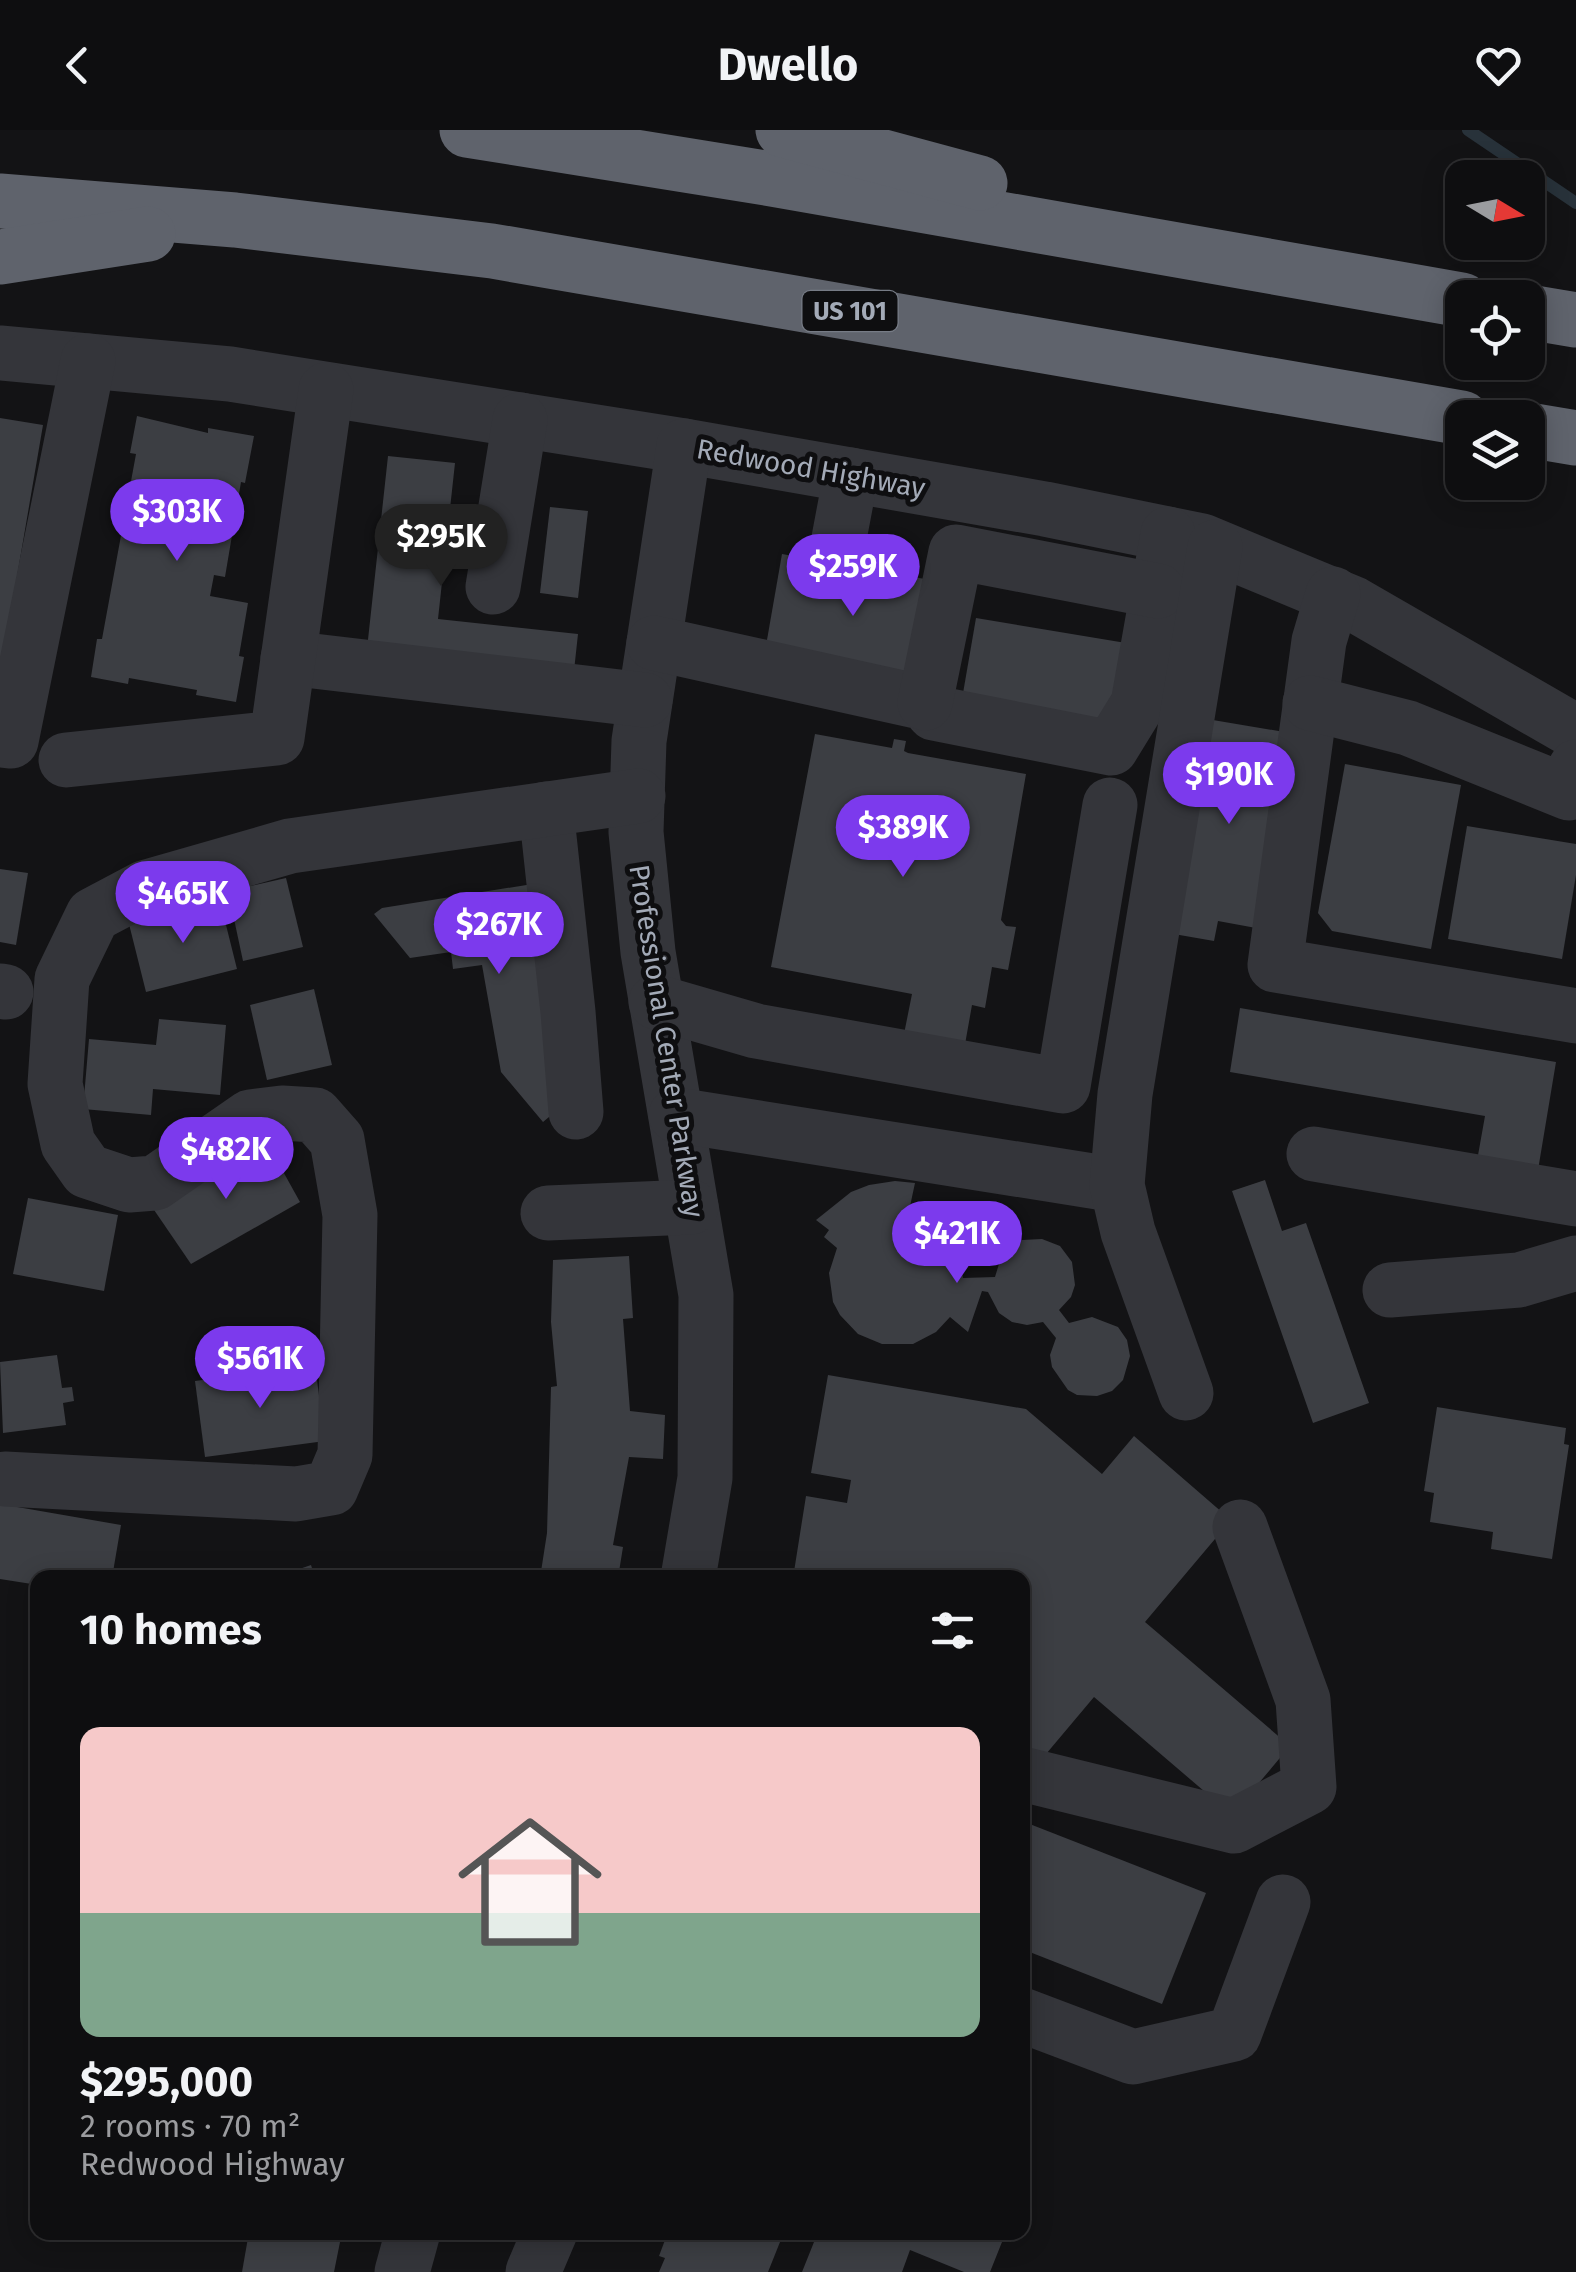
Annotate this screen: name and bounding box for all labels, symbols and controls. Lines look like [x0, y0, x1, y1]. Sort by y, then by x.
icon: back [50, 38, 105, 93]
text: Dwello [718, 38, 858, 92]
icon: heart [1471, 38, 1526, 93]
north arrow [1445, 160, 1545, 260]
map controls [1445, 160, 1545, 500]
button: locate [1445, 280, 1545, 380]
road number: US 101 [802, 291, 898, 331]
button: layers [1445, 400, 1545, 500]
street label: Redwood Highway [694, 432, 928, 505]
pin: $303K [107, 479, 247, 564]
text: $303K [132, 492, 222, 530]
pin: $295K [371, 504, 511, 589]
text: $295K [397, 517, 485, 555]
pin: $259K [783, 534, 923, 619]
text: $259K [809, 547, 897, 585]
pin: $190K [1159, 742, 1299, 827]
text: $190K [1185, 755, 1273, 793]
pin: $389K [833, 795, 973, 880]
text: $389K [858, 808, 948, 846]
pin: $465K [113, 861, 253, 946]
street label: Professional Center Parkway [622, 862, 711, 1220]
text: $465K [138, 874, 228, 912]
pin: $267K [429, 892, 569, 977]
text: $267K [456, 905, 542, 943]
pin: $482K [156, 1117, 296, 1202]
text: $482K [181, 1130, 271, 1168]
pin: $421K [887, 1201, 1027, 1286]
text: $421K [914, 1214, 1000, 1252]
pin: $561K [190, 1326, 330, 1411]
text: $561K [217, 1339, 303, 1377]
icon: filters [925, 1603, 980, 1658]
text: 10 homes [80, 1605, 262, 1655]
icon: home [440, 1792, 620, 1972]
text: $295,000 [80, 2057, 253, 2107]
text: 2 rooms · 70 m² [80, 2107, 300, 2145]
text: Redwood Highway [80, 2145, 345, 2183]

